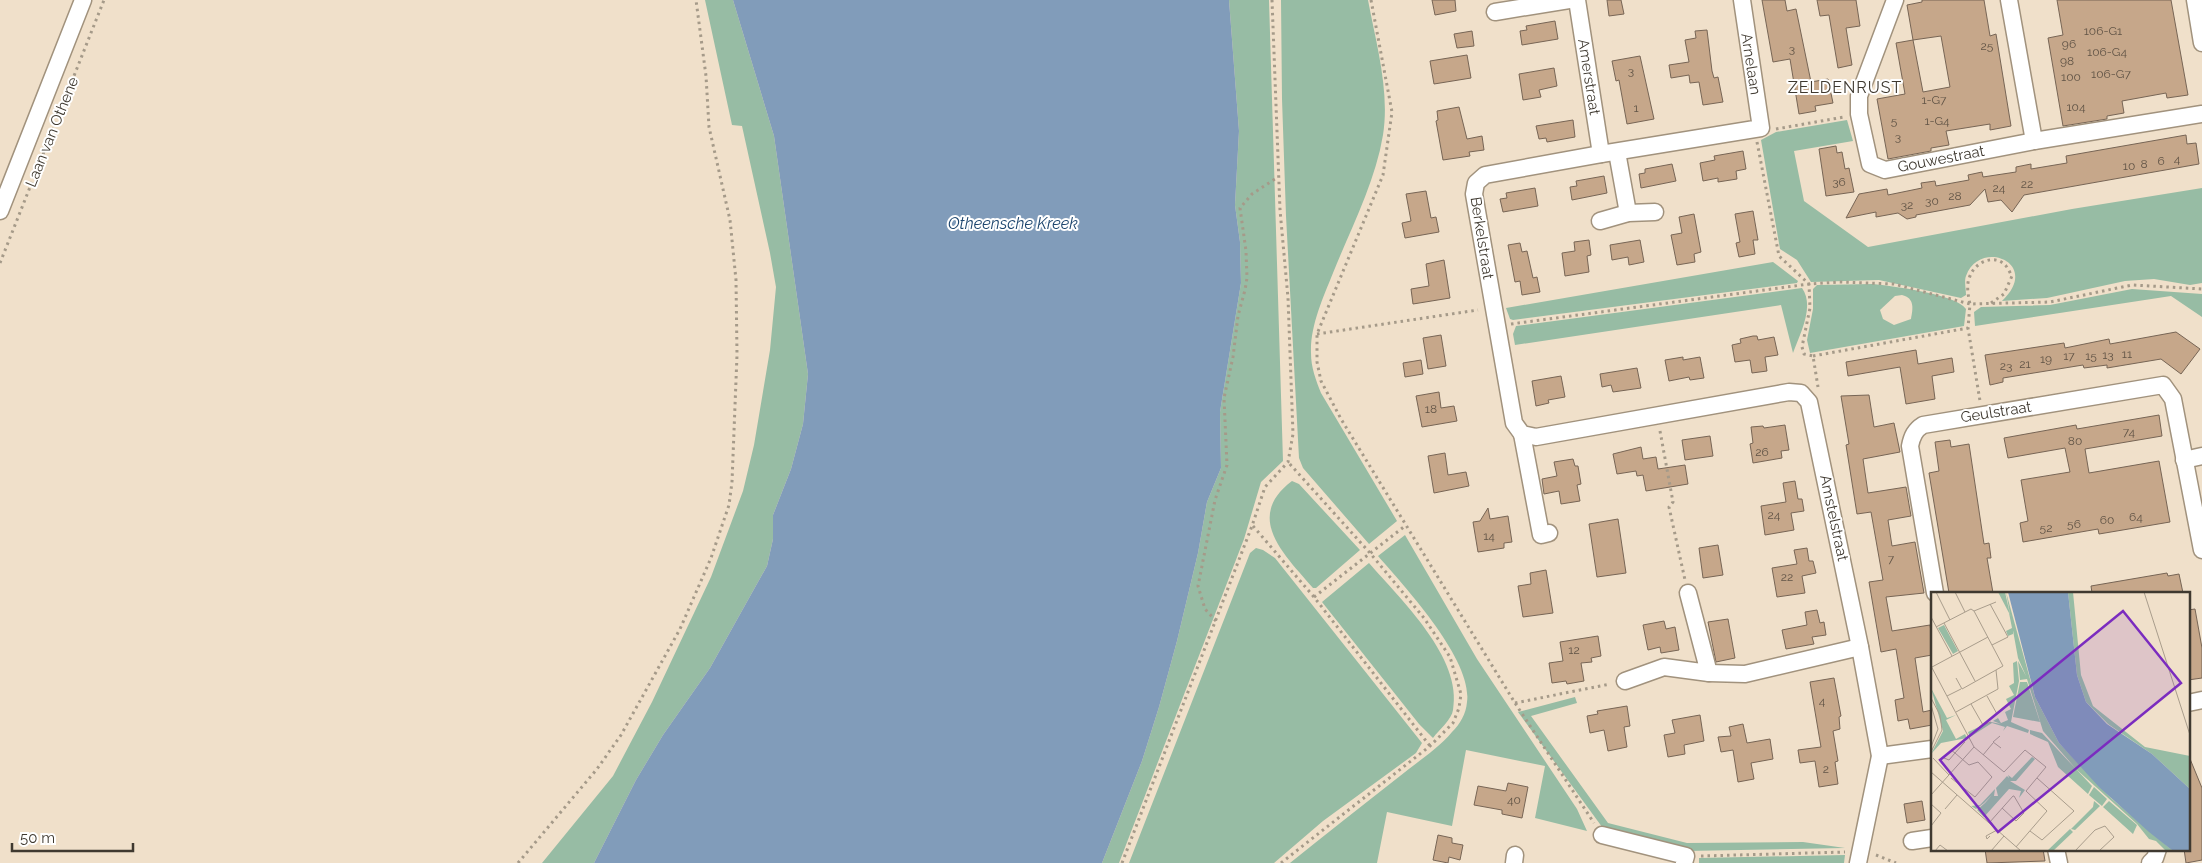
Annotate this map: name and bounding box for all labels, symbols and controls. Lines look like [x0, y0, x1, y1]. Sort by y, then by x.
house number: 106-G1 [2084, 24, 2122, 38]
street label: Arnelaan [1737, 32, 1765, 96]
house number: 96 [2062, 37, 2076, 51]
street label: Amerstraat [1574, 38, 1604, 116]
house number: 25 [1981, 39, 1994, 53]
house number: 3 [1789, 42, 1795, 56]
house number: 106-G4 [2087, 45, 2127, 59]
house number: 98 [2060, 54, 2074, 68]
house number: 3 [1628, 64, 1634, 78]
house number: 106-G7 [2091, 67, 2131, 81]
house number: 100 [2061, 70, 2081, 84]
street label: Laan van Othene [22, 74, 82, 190]
district label: ZELDENRUST [1788, 78, 1902, 97]
house number: 1-G7 [1921, 93, 1947, 107]
house number: 104 [2066, 100, 2086, 114]
house number: 1 [1633, 101, 1639, 115]
house number: 5 [1891, 114, 1898, 128]
house number: 1-G4 [1924, 114, 1950, 128]
house number: 3 [1895, 130, 1901, 144]
street label: Gouwestraat [1896, 142, 1986, 176]
house number: 4 [2174, 152, 2181, 166]
house number: 6 [2157, 154, 2165, 168]
house number: 8 [2140, 157, 2148, 171]
house number: 10 [2123, 159, 2135, 173]
house number: 36 [1832, 175, 1846, 189]
house number: 22 [2021, 177, 2033, 191]
house number: 24 [1993, 181, 2006, 195]
house number: 28 [1948, 189, 1962, 203]
house number: 30 [1925, 194, 1939, 208]
street label: Berkelstraat [1467, 195, 1497, 281]
house number: 32 [1901, 198, 1913, 212]
water label: Otheensche Kreek [948, 214, 1078, 233]
house number: 11 [2122, 347, 2132, 361]
house number: 13 [2102, 348, 2114, 362]
house number: 17 [2063, 349, 2075, 363]
house number: 15 [2085, 349, 2097, 363]
house number: 19 [2040, 352, 2052, 366]
house number: 21 [2019, 357, 2031, 371]
house number: 23 [2000, 359, 2012, 373]
street label: Geulstraat [1959, 398, 2033, 426]
house number: 18 [1425, 402, 1437, 416]
house number: 74 [2123, 425, 2136, 439]
house number: 80 [2068, 434, 2082, 448]
house number: 26 [1755, 445, 1769, 459]
street label: Amstelstraat [1816, 473, 1852, 563]
house number: 24 [1768, 508, 1781, 522]
house number: 64 [2129, 510, 2143, 524]
house number: 60 [2100, 513, 2114, 527]
house number: 56 [2067, 517, 2081, 531]
house number: 52 [2040, 521, 2052, 535]
house number: 14 [1483, 529, 1495, 543]
house number: 7 [1888, 552, 1895, 566]
house number: 22 [1781, 570, 1793, 584]
inset map [1931, 592, 2190, 850]
house number: 12 [1568, 643, 1580, 657]
house number: 4 [1819, 694, 1826, 708]
house number: 2 [1823, 762, 1829, 776]
house number: 40 [1507, 793, 1521, 807]
scale bar [12, 820, 134, 852]
text: 50 m [20, 829, 55, 847]

